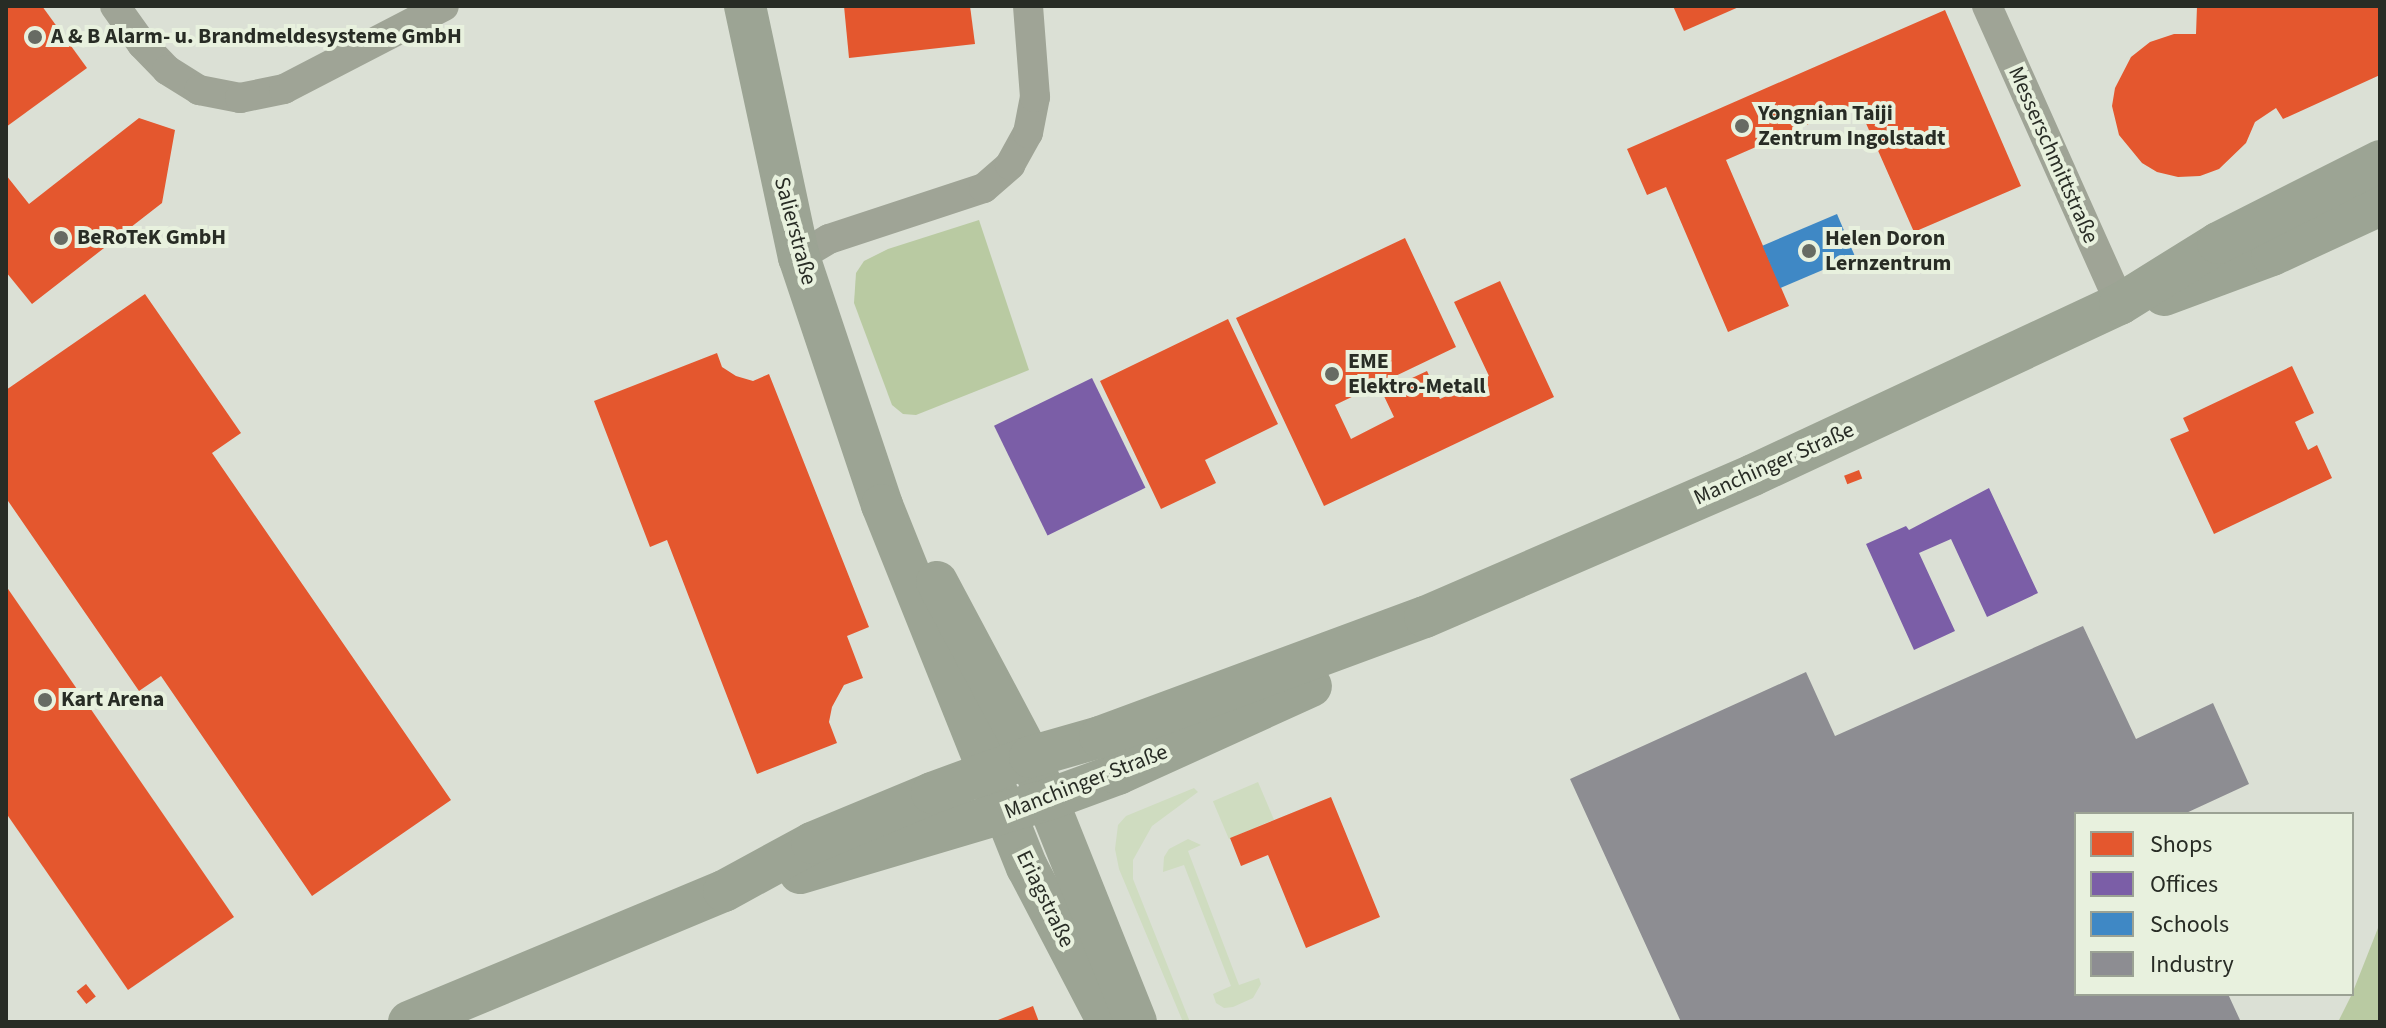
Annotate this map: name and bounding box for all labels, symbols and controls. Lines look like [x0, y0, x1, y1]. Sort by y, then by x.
place label: A & B Alarm- u. Brandmeldesysteme GmbH [51, 24, 462, 50]
marker: A & B Alarm- u. Brandmeldesysteme GmbH [26, 28, 44, 46]
street label: Messerschmittstraße [2002, 62, 2104, 248]
place label: Yongnian Taiji Zentrum Ingolstadt [1758, 100, 1945, 152]
marker: Yongnian Taiji Zentrum Ingolstadt [1733, 117, 1751, 135]
street label: Salierstraße [768, 174, 822, 288]
place label: BeRoTeK GmbH [77, 225, 226, 251]
place label: Helen Doron Lernzentrum [1825, 225, 1951, 276]
marker: BeRoTeK GmbH [52, 229, 70, 247]
marker: Helen Doron Lernzentrum [1800, 242, 1818, 260]
place label: EME Elektro-Metall [1348, 348, 1486, 400]
marker: EME Elektro-Metall [1323, 365, 1341, 383]
street label: Manchinger Straße [1690, 417, 1858, 511]
place label: Kart Arena [61, 687, 164, 713]
marker: Kart Arena [36, 691, 54, 709]
street label: Manchinger Straße [1001, 739, 1171, 825]
legend [2074, 812, 2354, 996]
text: Shops [2150, 827, 2212, 862]
street label: Eriagstraße [1010, 846, 1080, 952]
text: Offices [2150, 867, 2218, 902]
text: Schools [2150, 907, 2229, 942]
text: Industry [2150, 947, 2234, 982]

